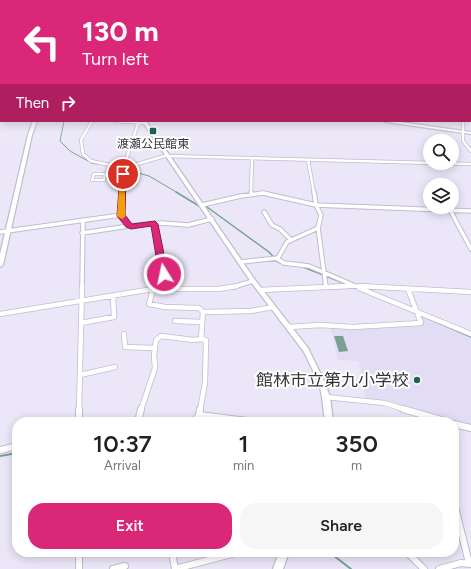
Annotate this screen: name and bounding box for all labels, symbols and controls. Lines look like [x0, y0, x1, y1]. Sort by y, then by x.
text: 130 m [82, 14, 159, 48]
icon: left [16, 16, 68, 68]
text: Turn left [82, 48, 149, 70]
icon: right [57, 92, 79, 114]
text: Then [16, 94, 49, 112]
marker: 渡瀬公民館東 [148, 126, 158, 136]
map controls [423, 134, 459, 214]
button: search [423, 134, 459, 170]
place label: 渡瀬公民館東 [117, 137, 189, 151]
pin [106, 157, 140, 191]
icon: arrive [112, 163, 134, 185]
button: layers [423, 178, 459, 214]
position arrow [143, 253, 185, 295]
place label: 館林市立第九小学校 [256, 370, 409, 390]
marker: 館林市立第九小学校 [412, 375, 422, 385]
text: 10:37 [93, 429, 152, 458]
text: 1 [239, 429, 249, 458]
text: 350 [335, 429, 378, 458]
text: Arrival [104, 458, 141, 473]
text: min [233, 458, 254, 473]
text: m [351, 458, 362, 473]
button: Exit [28, 503, 232, 549]
button: Share [240, 503, 443, 549]

